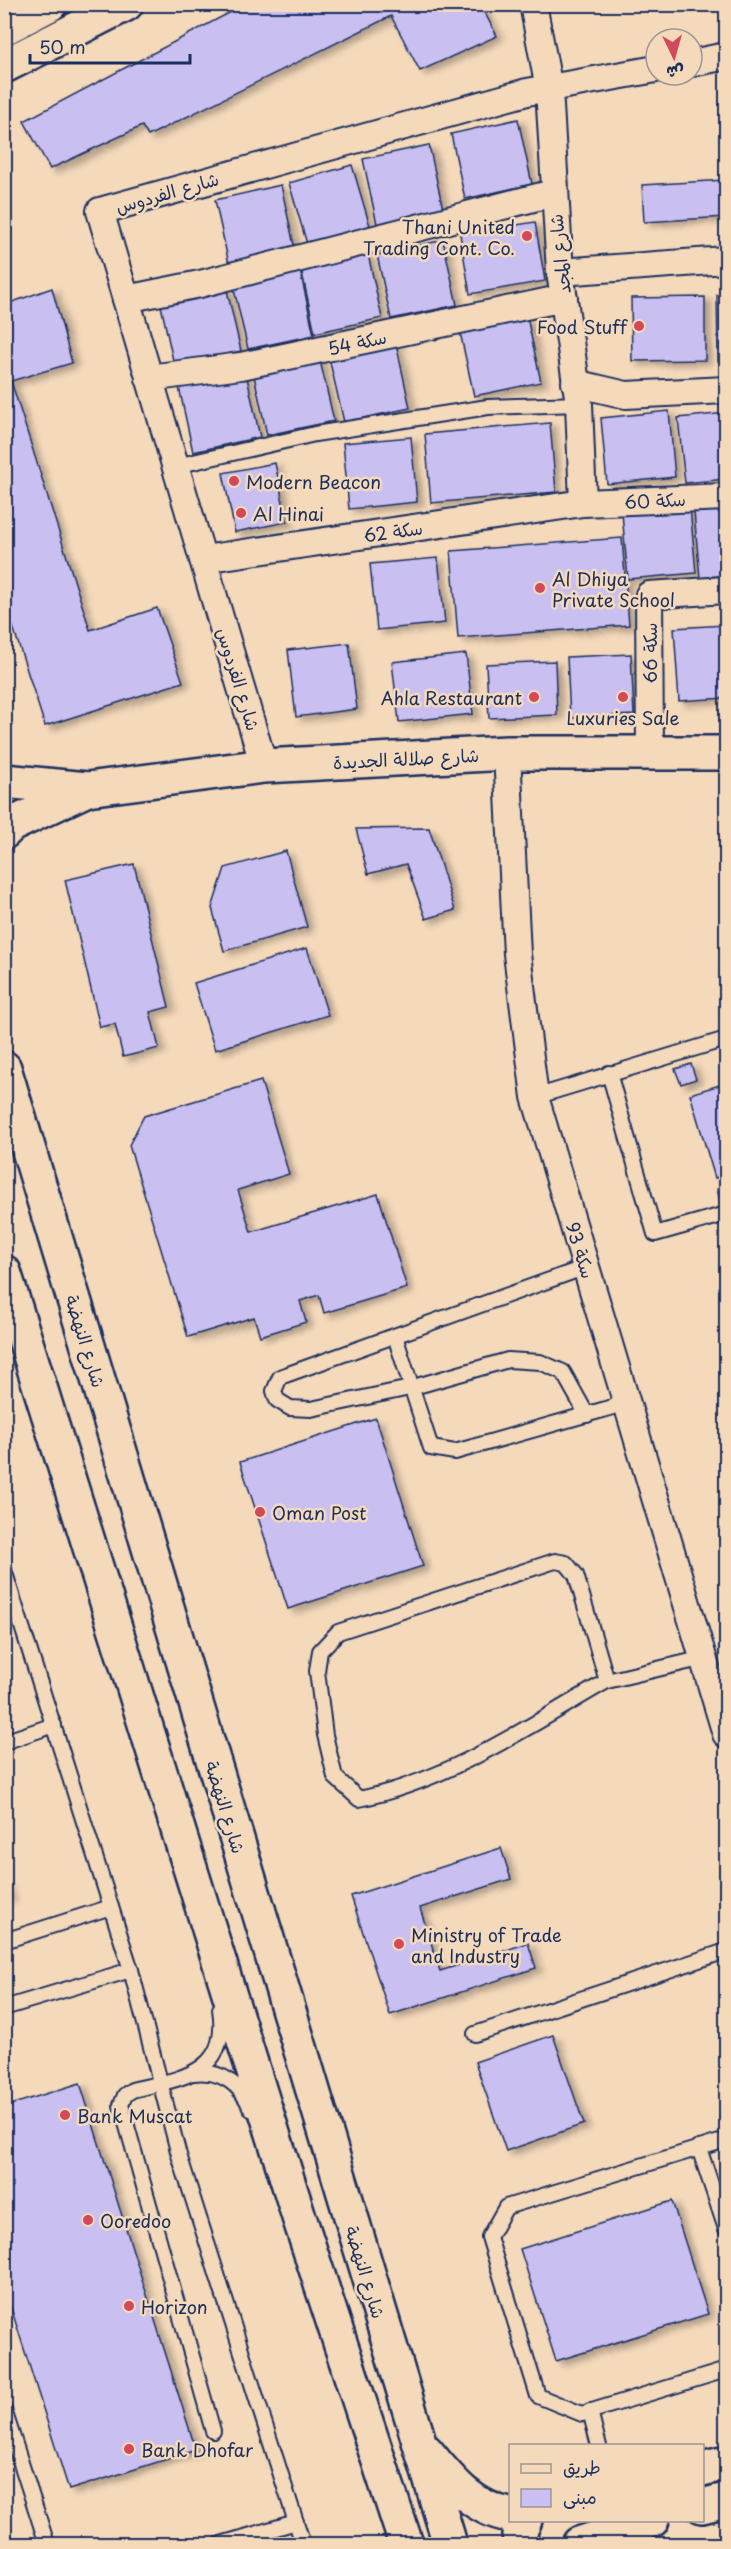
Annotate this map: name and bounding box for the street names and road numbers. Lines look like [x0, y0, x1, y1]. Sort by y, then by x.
street label: شارع الفردوس [112, 164, 222, 220]
street label: شارع المجد [541, 213, 577, 295]
street label: سكة 54 [325, 323, 389, 361]
street label: سكة 60 [624, 485, 686, 515]
street label: سكة 62 [362, 513, 424, 549]
street label: سكة 66 [636, 623, 663, 683]
street label: شارع الفردوس [211, 624, 267, 734]
street label: شارع صلالة الجديدة [332, 741, 480, 775]
street label: سكة 93 [560, 1218, 602, 1282]
street label: شارع النهضة [59, 1291, 113, 1391]
street label: شارع النهضة [199, 1757, 253, 1857]
street label: شارع النهضة [339, 2222, 393, 2322]

